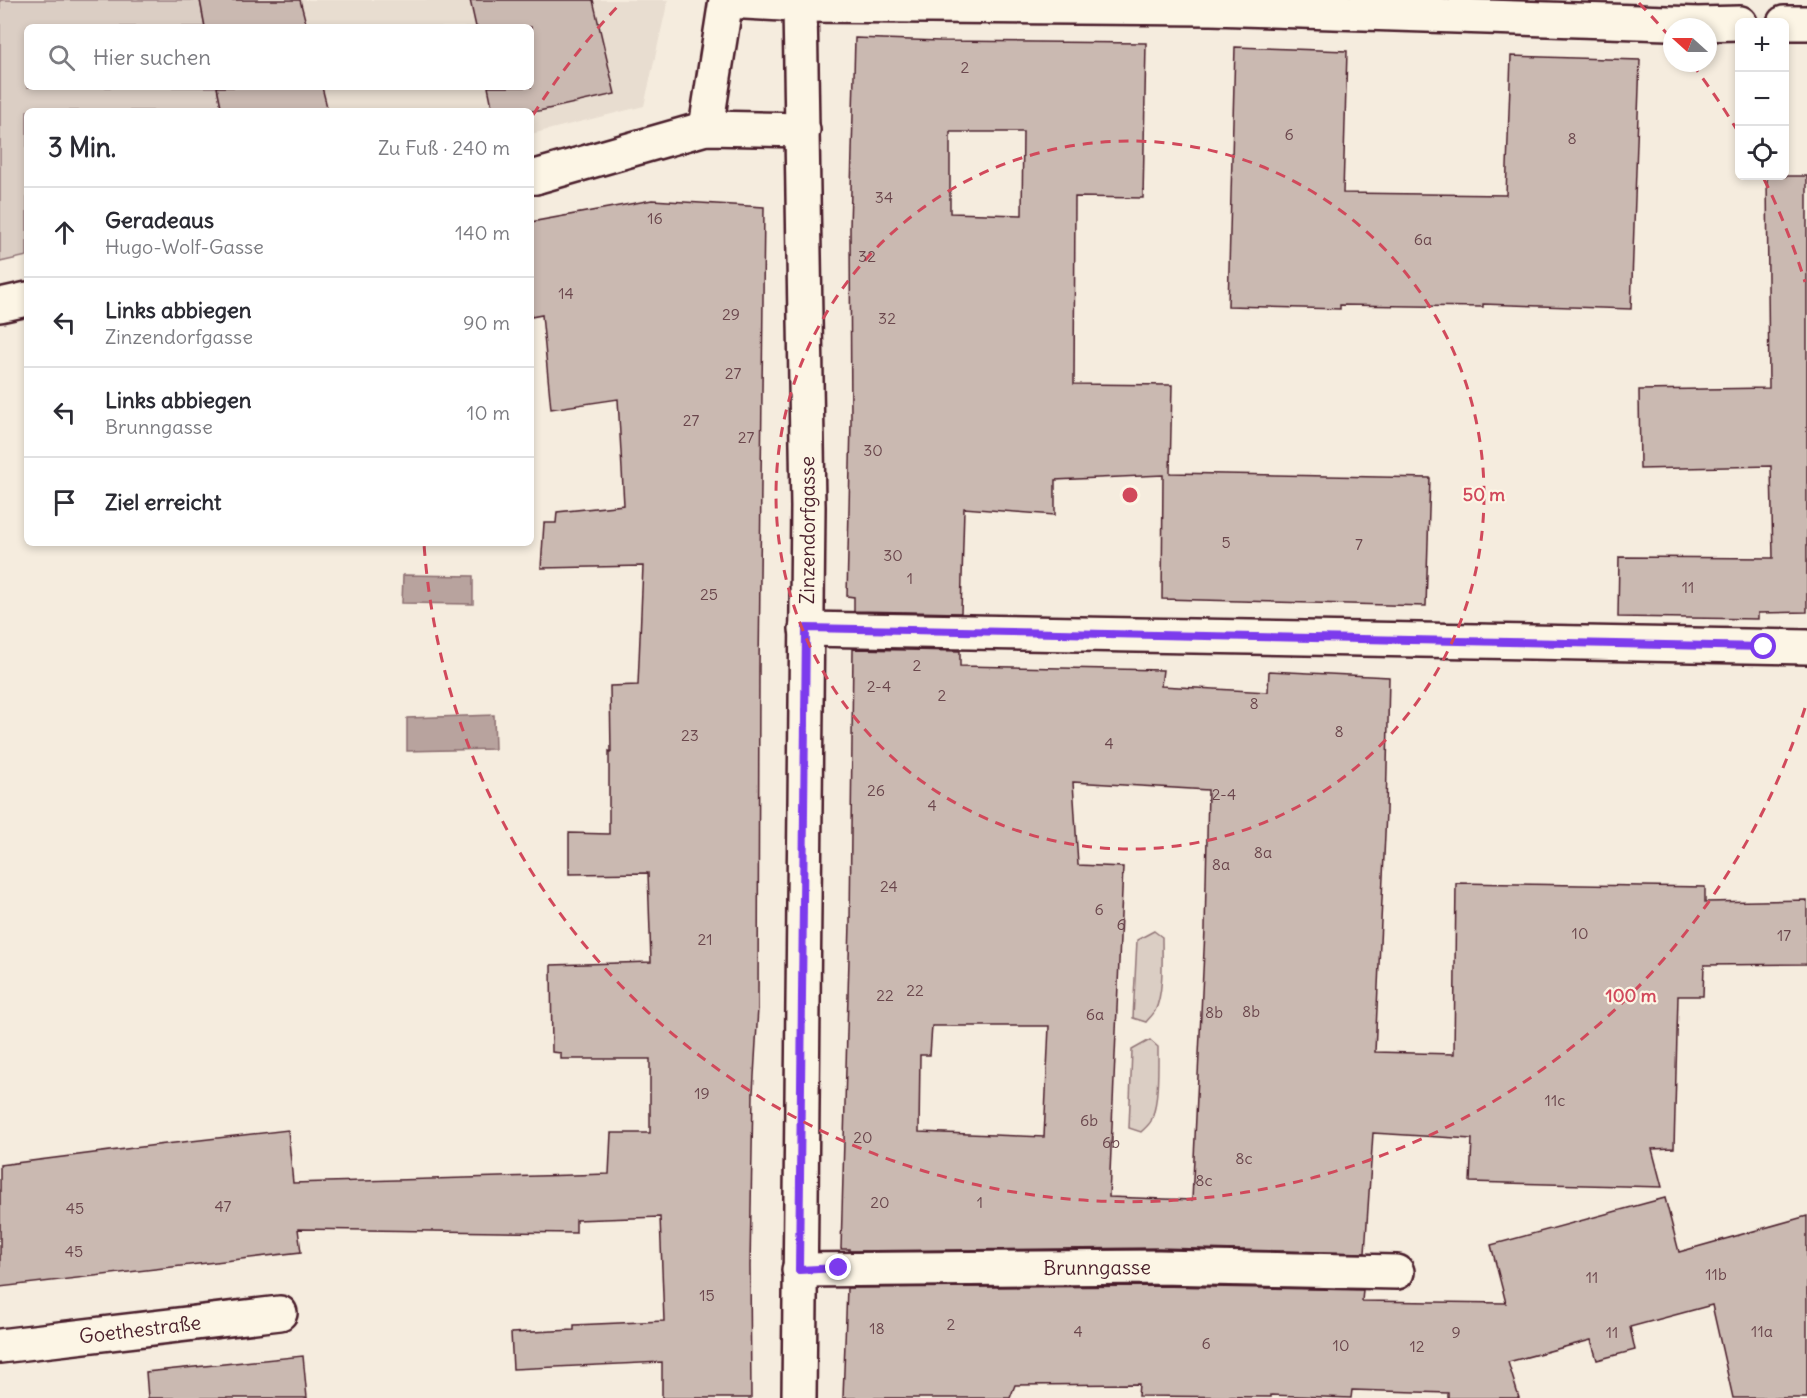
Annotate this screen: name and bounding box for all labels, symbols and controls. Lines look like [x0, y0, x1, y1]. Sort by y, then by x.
north arrow [1663, 18, 1717, 72]
map controls [1735, 18, 1789, 180]
button: + [1735, 18, 1789, 72]
search box [24, 24, 534, 90]
icon: search [45, 41, 78, 74]
text: Hier suchen [93, 43, 211, 71]
house number: 2 [961, 57, 970, 77]
button: − [1735, 72, 1789, 126]
house number: 6 [1284, 124, 1294, 144]
button: locate [1735, 126, 1789, 180]
house number: 8 [1567, 128, 1577, 148]
text: 3 Min. [48, 131, 116, 164]
text: Zu Fuß · 240 m [378, 135, 510, 160]
house number: 34 [875, 187, 893, 207]
text: Geradeaus [105, 206, 214, 234]
house number: 16 [647, 208, 663, 228]
icon: ahead [48, 216, 81, 249]
text: 140 m [455, 220, 510, 245]
house number: 6a [1414, 229, 1432, 249]
text: Hugo-Wolf-Gasse [105, 234, 264, 259]
house number: 32 [858, 246, 876, 266]
house number: 14 [558, 283, 574, 303]
text: Links abbiegen [105, 296, 252, 324]
house number: 29 [722, 304, 740, 324]
icon: left [48, 306, 81, 339]
house number: 32 [878, 308, 896, 328]
text: 90 m [463, 310, 510, 335]
text: Zinzendorfgasse [105, 324, 253, 349]
house number: 27 [725, 363, 741, 383]
text: Links abbiegen [105, 386, 252, 414]
icon: left [48, 396, 81, 429]
text: 10 m [467, 400, 510, 425]
house number: 27 [683, 410, 699, 430]
text: Brunngasse [105, 414, 213, 439]
house number: 27 [738, 427, 754, 447]
house number: 30 [863, 440, 883, 460]
street label: Zinzendorfgasse [794, 456, 820, 604]
text: 50 m [1463, 483, 1505, 506]
centre of rings [1120, 485, 1140, 505]
icon: arrive [48, 486, 81, 519]
text: Ziel erreicht [105, 488, 222, 516]
house number: 5 [1221, 532, 1231, 552]
house number: 7 [1355, 534, 1363, 554]
house number: 30 [883, 545, 903, 565]
house number: 1 [907, 568, 913, 588]
house number: 11 [1682, 577, 1694, 597]
house number: 25 [700, 584, 718, 604]
route start [1750, 633, 1776, 659]
house number: 2 [913, 655, 922, 675]
house number: 2-4 [867, 676, 891, 696]
house number: 2 [938, 685, 947, 705]
house number: 8 [1249, 693, 1259, 713]
house number: 8 [1334, 721, 1344, 741]
house number: 23 [681, 725, 699, 745]
house number: 4 [1104, 733, 1114, 753]
house number: 26 [867, 780, 885, 800]
house number: 2-4 [1212, 784, 1236, 804]
house number: 4 [927, 795, 937, 815]
house number: 8a [1254, 842, 1272, 862]
house number: 8a [1212, 854, 1230, 874]
house number: 24 [880, 876, 898, 896]
house number: 6 [1094, 899, 1104, 919]
house number: 6 [1116, 914, 1126, 934]
house number: 10 [1572, 923, 1588, 943]
house number: 17 [1777, 925, 1791, 945]
house number: 21 [697, 929, 713, 949]
house number: 22 [906, 980, 924, 1000]
text: 100 m [1606, 984, 1657, 1007]
house number: 22 [876, 985, 894, 1005]
house number: 8b [1242, 1001, 1260, 1021]
house number: 8b [1205, 1002, 1223, 1022]
house number: 6a [1086, 1004, 1104, 1024]
house number: 19 [694, 1083, 710, 1103]
house number: 11c [1545, 1090, 1565, 1110]
house number: 6b [1080, 1110, 1098, 1130]
house number: 20 [853, 1127, 873, 1147]
house number: 6b [1102, 1132, 1120, 1152]
house number: 8c [1235, 1148, 1253, 1168]
house number: 8c [1195, 1170, 1213, 1190]
house number: 20 [870, 1192, 890, 1212]
house number: 1 [977, 1192, 983, 1212]
house number: 47 [215, 1196, 232, 1216]
house number: 45 [66, 1198, 84, 1218]
house number: 45 [65, 1241, 83, 1261]
route end [825, 1254, 851, 1280]
street label: Brunngasse [1043, 1254, 1151, 1280]
house number: 11b [1705, 1264, 1727, 1284]
house number: 11 [1586, 1267, 1598, 1287]
house number: 15 [699, 1285, 715, 1305]
street label: Goethestraße [78, 1309, 202, 1349]
house number: 2 [947, 1314, 956, 1334]
house number: 18 [869, 1318, 885, 1338]
house number: 4 [1073, 1321, 1083, 1341]
house number: 11a [1751, 1321, 1773, 1341]
house number: 9 [1451, 1322, 1461, 1342]
house number: 11 [1606, 1322, 1618, 1342]
house number: 6 [1201, 1333, 1211, 1353]
house number: 10 [1333, 1335, 1349, 1355]
house number: 12 [1409, 1336, 1425, 1356]

